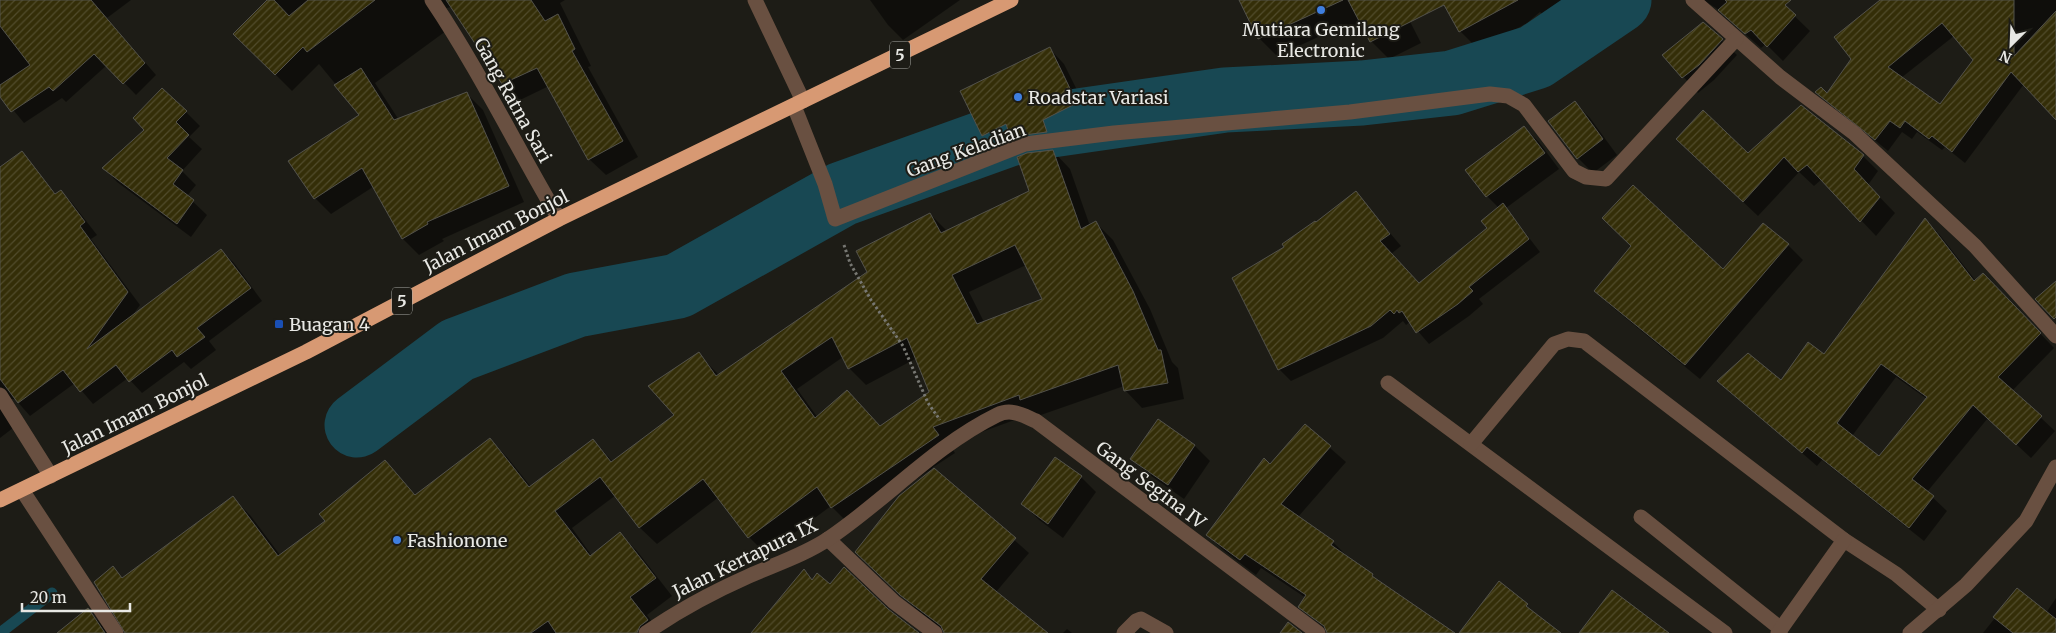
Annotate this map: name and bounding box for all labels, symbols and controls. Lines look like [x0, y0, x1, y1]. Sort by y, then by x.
marker: Mutiara Gemilang Electronic [1315, 4, 1327, 16]
place label: Mutiara Gemilang Electronic [1242, 18, 1400, 62]
north arrow [1986, 20, 2036, 70]
street label: Gang Ratna Sari [469, 33, 557, 167]
road number: 5 [890, 42, 910, 68]
text: N [1997, 46, 2014, 67]
place label: Roadstar Variasi [1028, 86, 1169, 109]
marker: Roadstar Variasi [1012, 91, 1024, 103]
street label: Gang Keladian [903, 118, 1029, 182]
street label: Jalan Imam Bonjol [419, 184, 573, 278]
road number: 5 [392, 288, 412, 314]
place label: Buagan 4 [289, 313, 370, 336]
marker: Buagan 4 [273, 318, 285, 330]
street label: Jalan Imam Bonjol [57, 369, 212, 460]
street label: Gang Segina IV [1092, 436, 1211, 534]
street label: Jalan Kertapura IX [668, 513, 821, 603]
place label: Fashionone [407, 529, 507, 552]
marker: Fashionone [391, 534, 403, 546]
scale bar [22, 580, 130, 612]
text: 20 m [30, 588, 67, 607]

